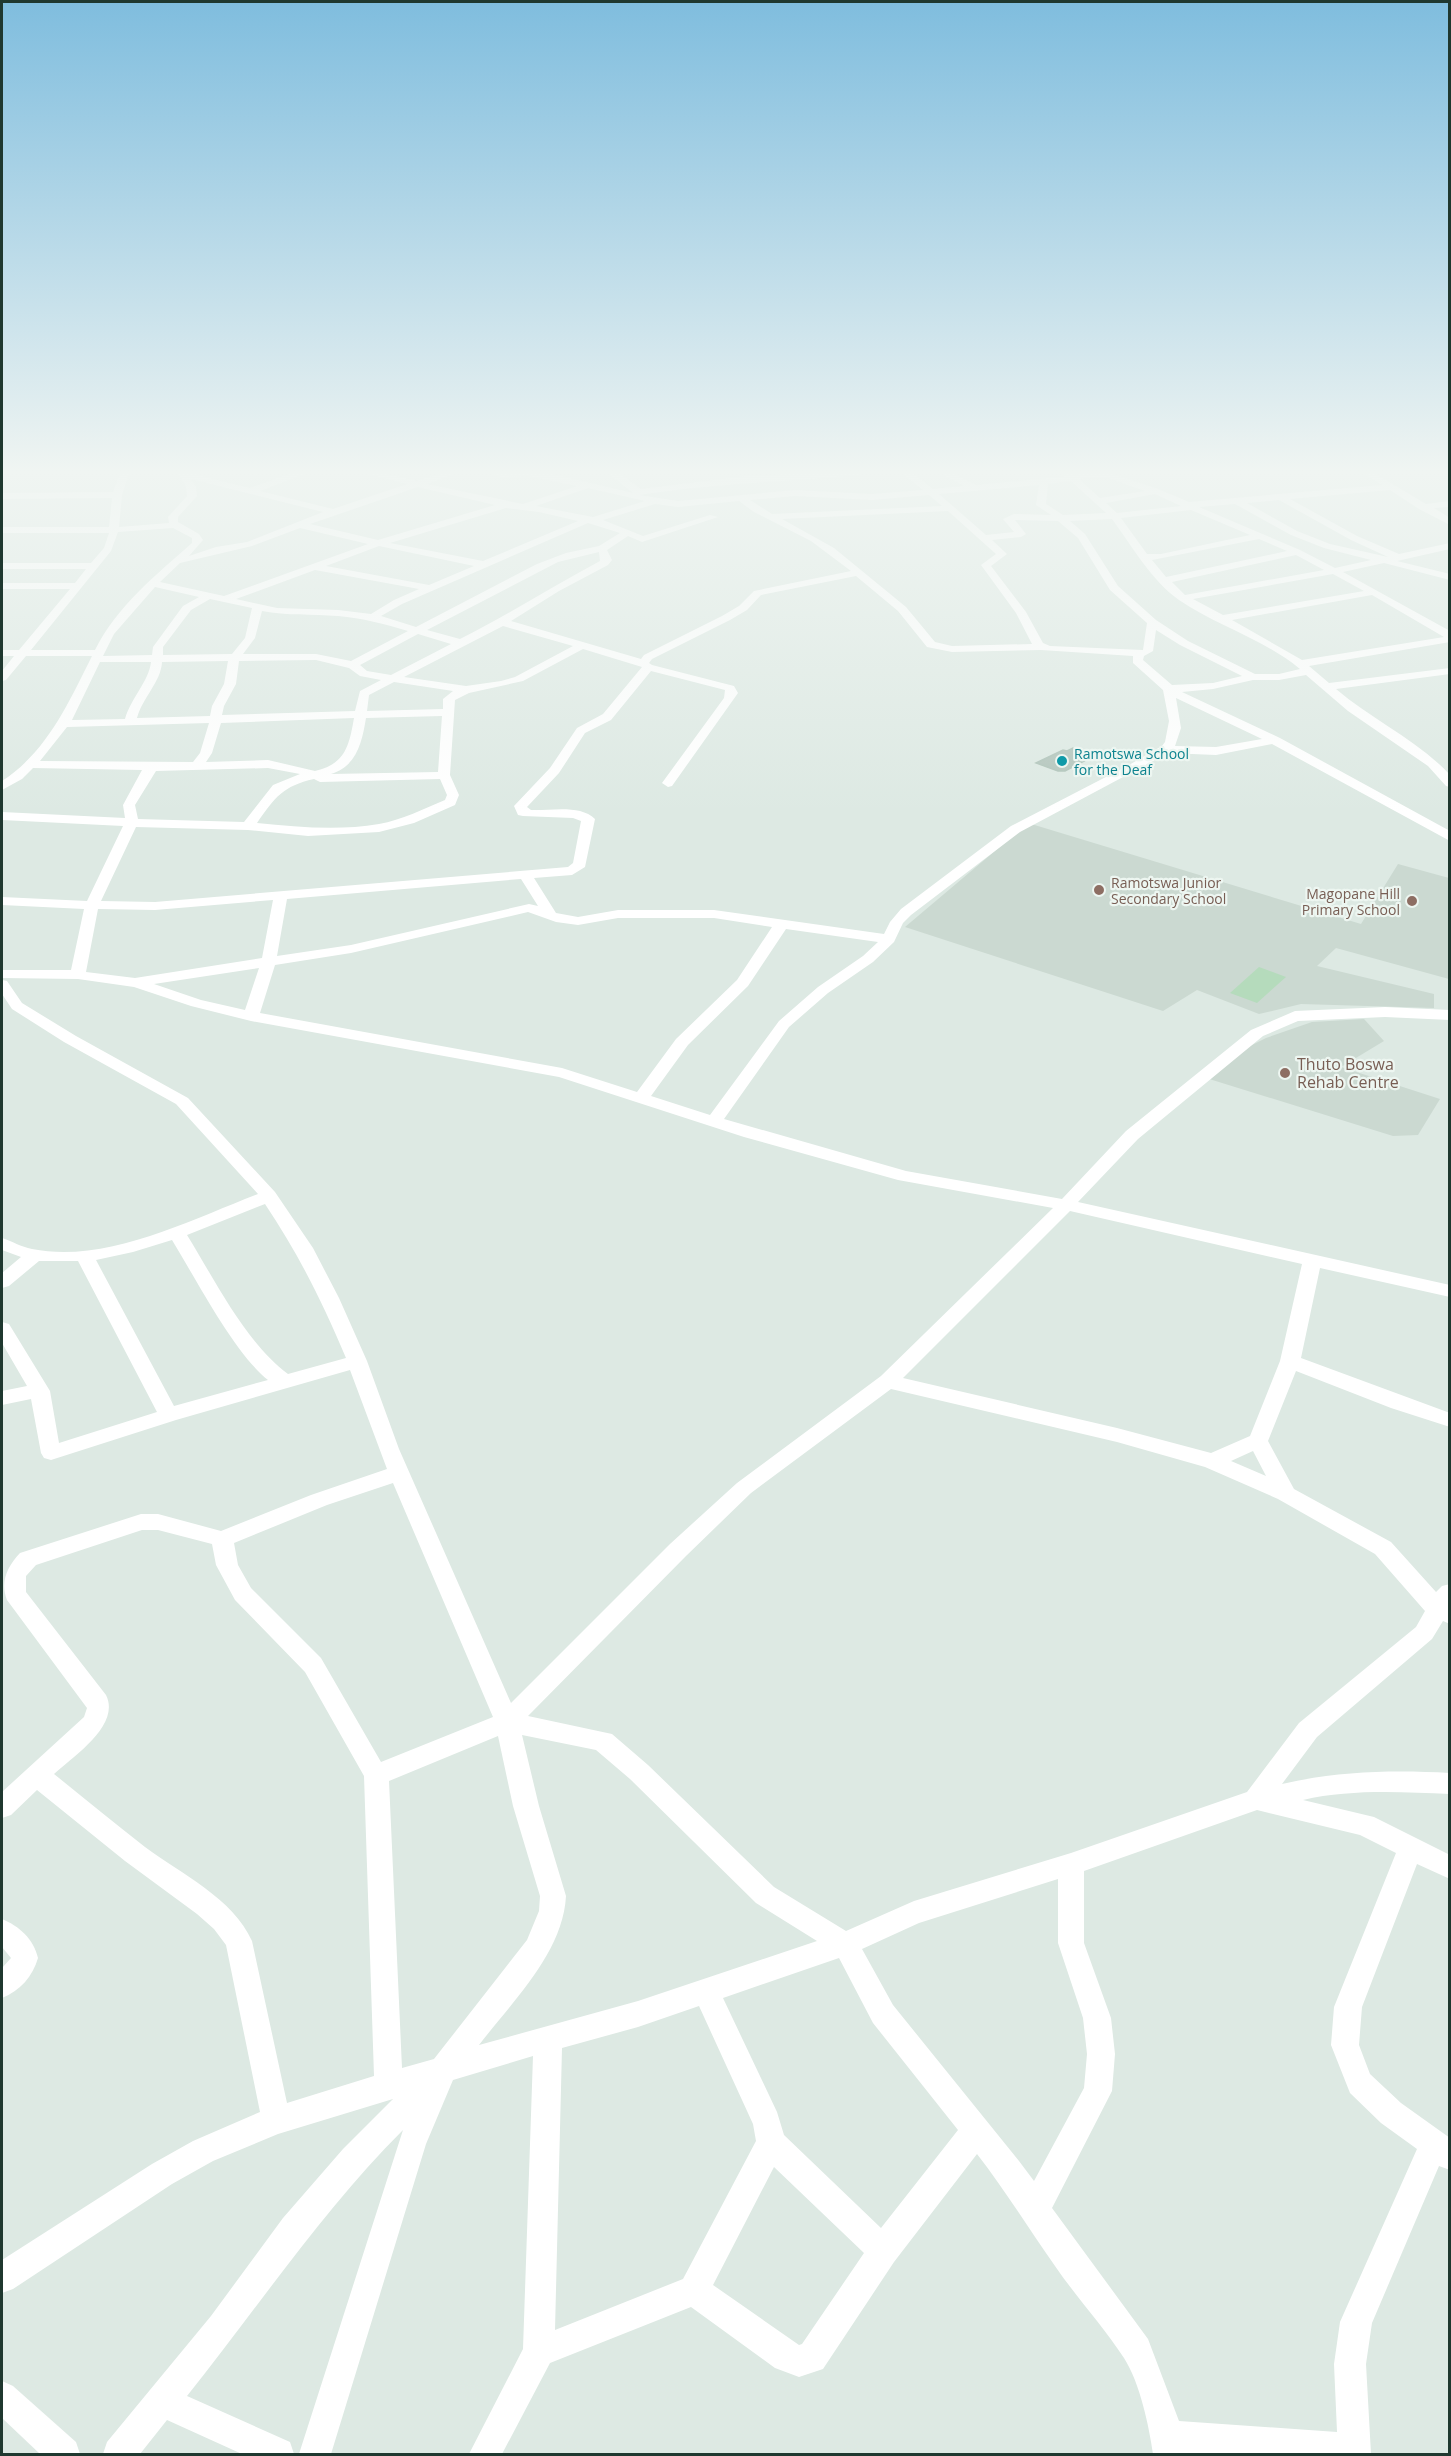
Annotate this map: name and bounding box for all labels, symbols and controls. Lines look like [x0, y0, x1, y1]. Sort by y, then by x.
place label: Ramotswa School for the Deaf [1074, 744, 1189, 779]
marker: Ramotswa School for the Deaf [1055, 754, 1069, 768]
place label: Ramotswa Junior Secondary School [1111, 873, 1226, 908]
marker: Ramotswa Junior Secondary School [1092, 883, 1106, 897]
place label: Magopane Hill Primary School [1302, 884, 1400, 919]
marker: Magopane Hill Primary School [1405, 894, 1419, 908]
place label: Thuto Boswa Rehab Centre [1297, 1053, 1399, 1093]
marker: Thuto Boswa Rehab Centre [1278, 1066, 1292, 1080]

